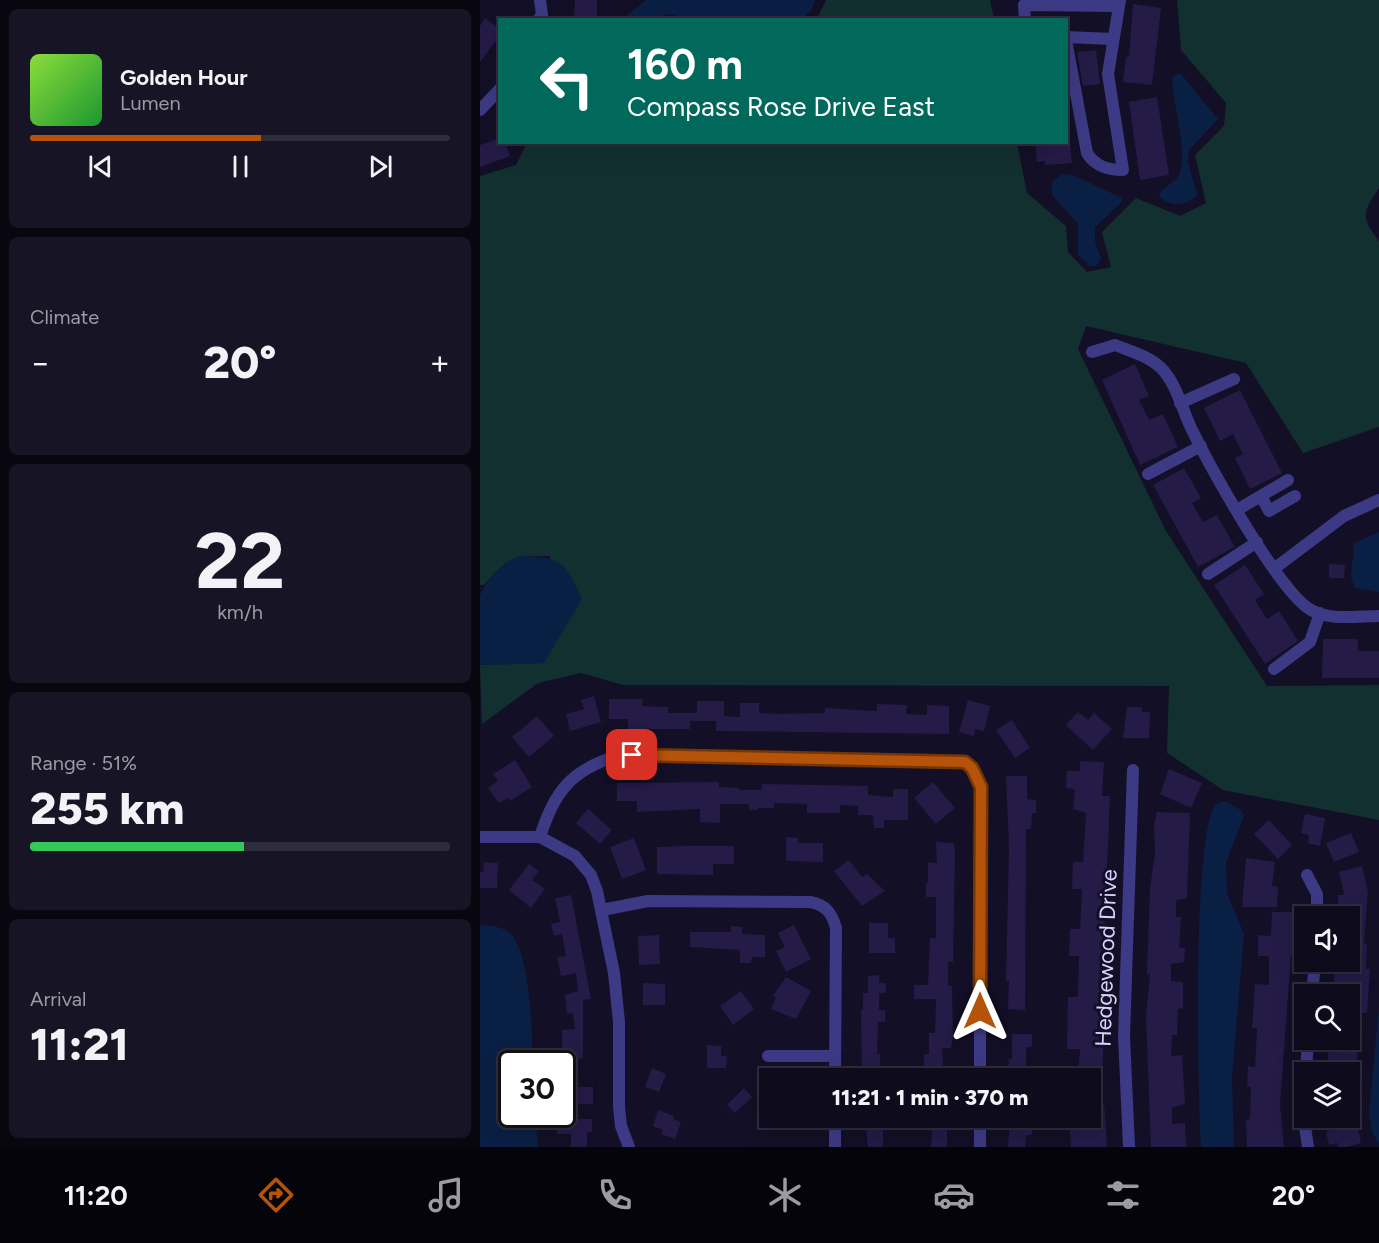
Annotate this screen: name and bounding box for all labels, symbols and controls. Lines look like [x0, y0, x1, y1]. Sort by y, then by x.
text: 160 m [627, 39, 743, 90]
icon: left [528, 42, 606, 120]
text: Golden Hour [120, 64, 248, 91]
text: Compass Rose Drive East [627, 90, 935, 123]
text: Lumen [120, 91, 181, 115]
icon: previous [84, 150, 117, 183]
icon: pause [224, 150, 257, 183]
icon: next [364, 150, 397, 183]
text: Climate [30, 305, 99, 329]
text: 20° [203, 335, 277, 389]
text: − [30, 343, 51, 382]
text: + [429, 343, 450, 382]
text: 22 [195, 514, 285, 608]
text: km/h [217, 600, 263, 624]
pin [606, 729, 657, 780]
icon: arrive [615, 738, 648, 771]
text: Range · 51% [30, 751, 137, 775]
text: 255 km [30, 781, 185, 835]
street label: Hedgewood Drive [1089, 869, 1123, 1047]
map controls [1294, 906, 1360, 1128]
button: sound [1294, 906, 1360, 972]
position arrow [948, 979, 1012, 1043]
button: search [1294, 984, 1360, 1050]
text: Arrival [30, 987, 86, 1011]
text: 11:21 [30, 1017, 129, 1071]
speed limit sign: 30 [498, 1050, 576, 1128]
button: layers [1294, 1062, 1360, 1128]
text: 11:21 · 1 min · 370 m [832, 1084, 1028, 1111]
icon: directions [255, 1174, 297, 1216]
icon: music [425, 1174, 467, 1216]
icon: phone [594, 1174, 636, 1216]
icon: climate [764, 1174, 806, 1216]
icon: car [933, 1174, 975, 1216]
icon: filters [1102, 1174, 1144, 1216]
text: 11:20 [64, 1179, 128, 1212]
text: 20° [1272, 1179, 1315, 1212]

